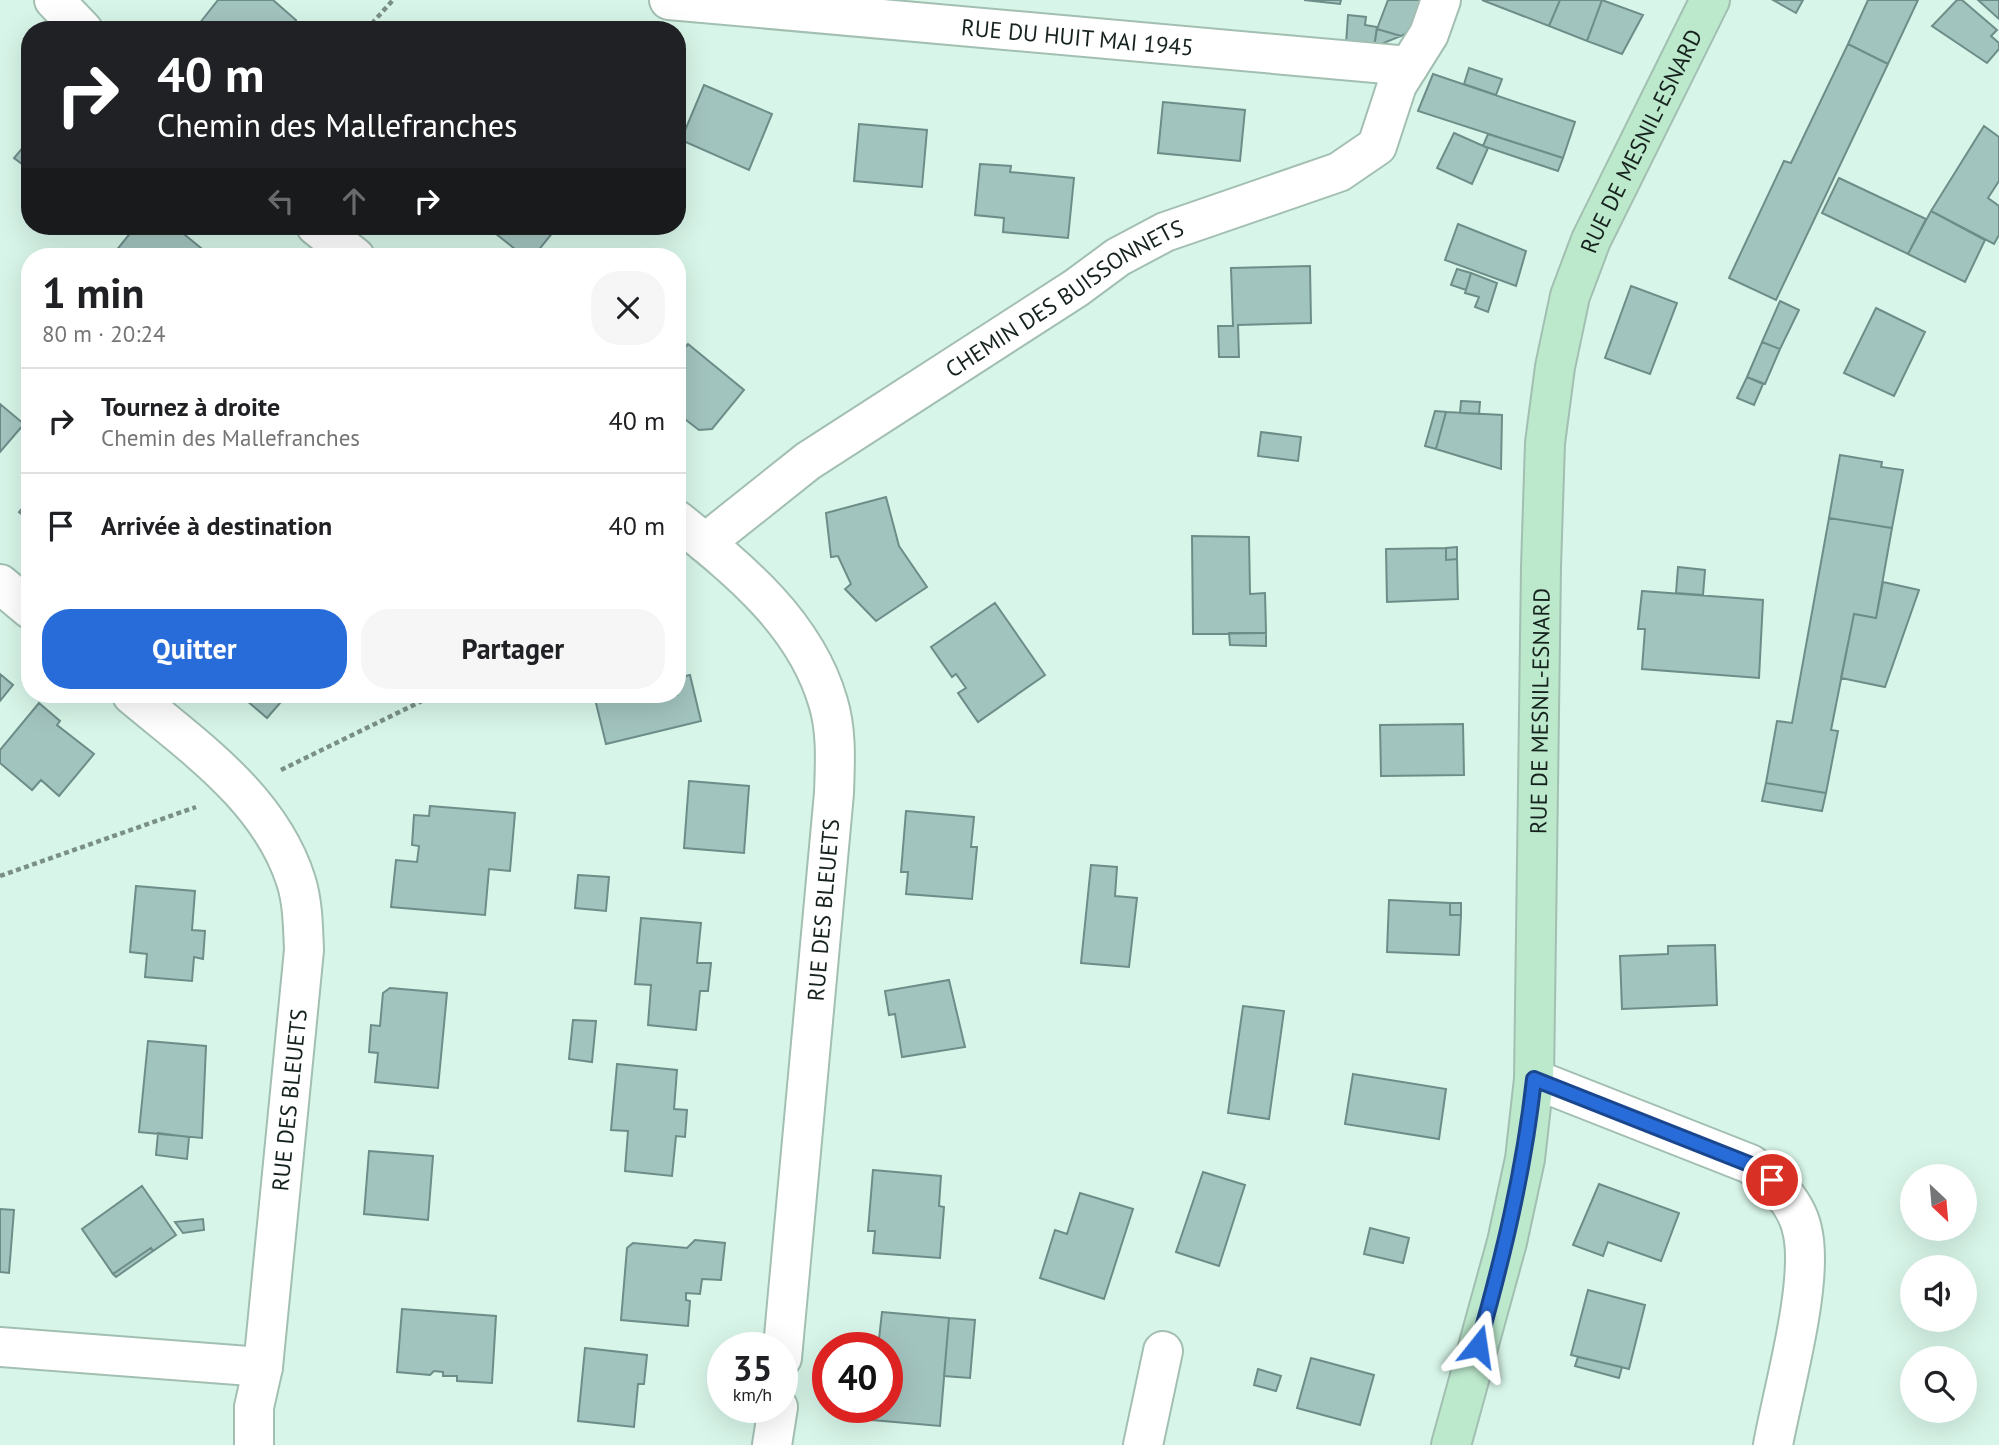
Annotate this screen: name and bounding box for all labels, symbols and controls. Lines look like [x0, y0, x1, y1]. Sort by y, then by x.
street label: RUE DU HUIT MAI 1945 [960, 12, 1195, 61]
street label: RUE DE MESNIL-ESNARD [1573, 24, 1708, 257]
text: 40 m [157, 42, 264, 106]
icon: right [42, 49, 133, 140]
text: Chemin des Mallefranches [157, 104, 517, 146]
icon: left [262, 182, 300, 220]
icon: ahead [335, 182, 373, 220]
icon: right [408, 182, 446, 220]
street label: CHEMIN DES BUISSONNETS [940, 212, 1187, 383]
text: 1 min [42, 265, 144, 320]
button: close [591, 271, 665, 345]
text: 80 m · 20:24 [42, 319, 166, 348]
text: Tournez à droite [101, 390, 280, 423]
icon: right [42, 402, 80, 440]
text: 40 m [609, 404, 665, 437]
text: Chemin des Mallefranches [101, 423, 360, 452]
icon: arrive [42, 507, 80, 545]
text: Arrivée à destination [101, 509, 332, 542]
text: 40 m [609, 509, 665, 542]
street label: RUE DE MESNIL-ESNARD [1523, 588, 1555, 834]
button: Quitter [42, 609, 347, 689]
button: Partager [361, 609, 665, 689]
street label: RUE DES BLEUETS [801, 818, 845, 1002]
street label: RUE DES BLEUETS [265, 1008, 313, 1192]
pin [1742, 1150, 1802, 1210]
icon: arrive [1753, 1161, 1791, 1199]
north arrow [1900, 1164, 1978, 1241]
map controls [1900, 1164, 1977, 1423]
button: sound [1900, 1255, 1977, 1332]
position arrow [1441, 1309, 1515, 1383]
speed limit sign: 40 [812, 1332, 903, 1423]
text: 35 [733, 1345, 772, 1391]
button: search [1900, 1346, 1977, 1423]
text: km/h [733, 1383, 772, 1406]

